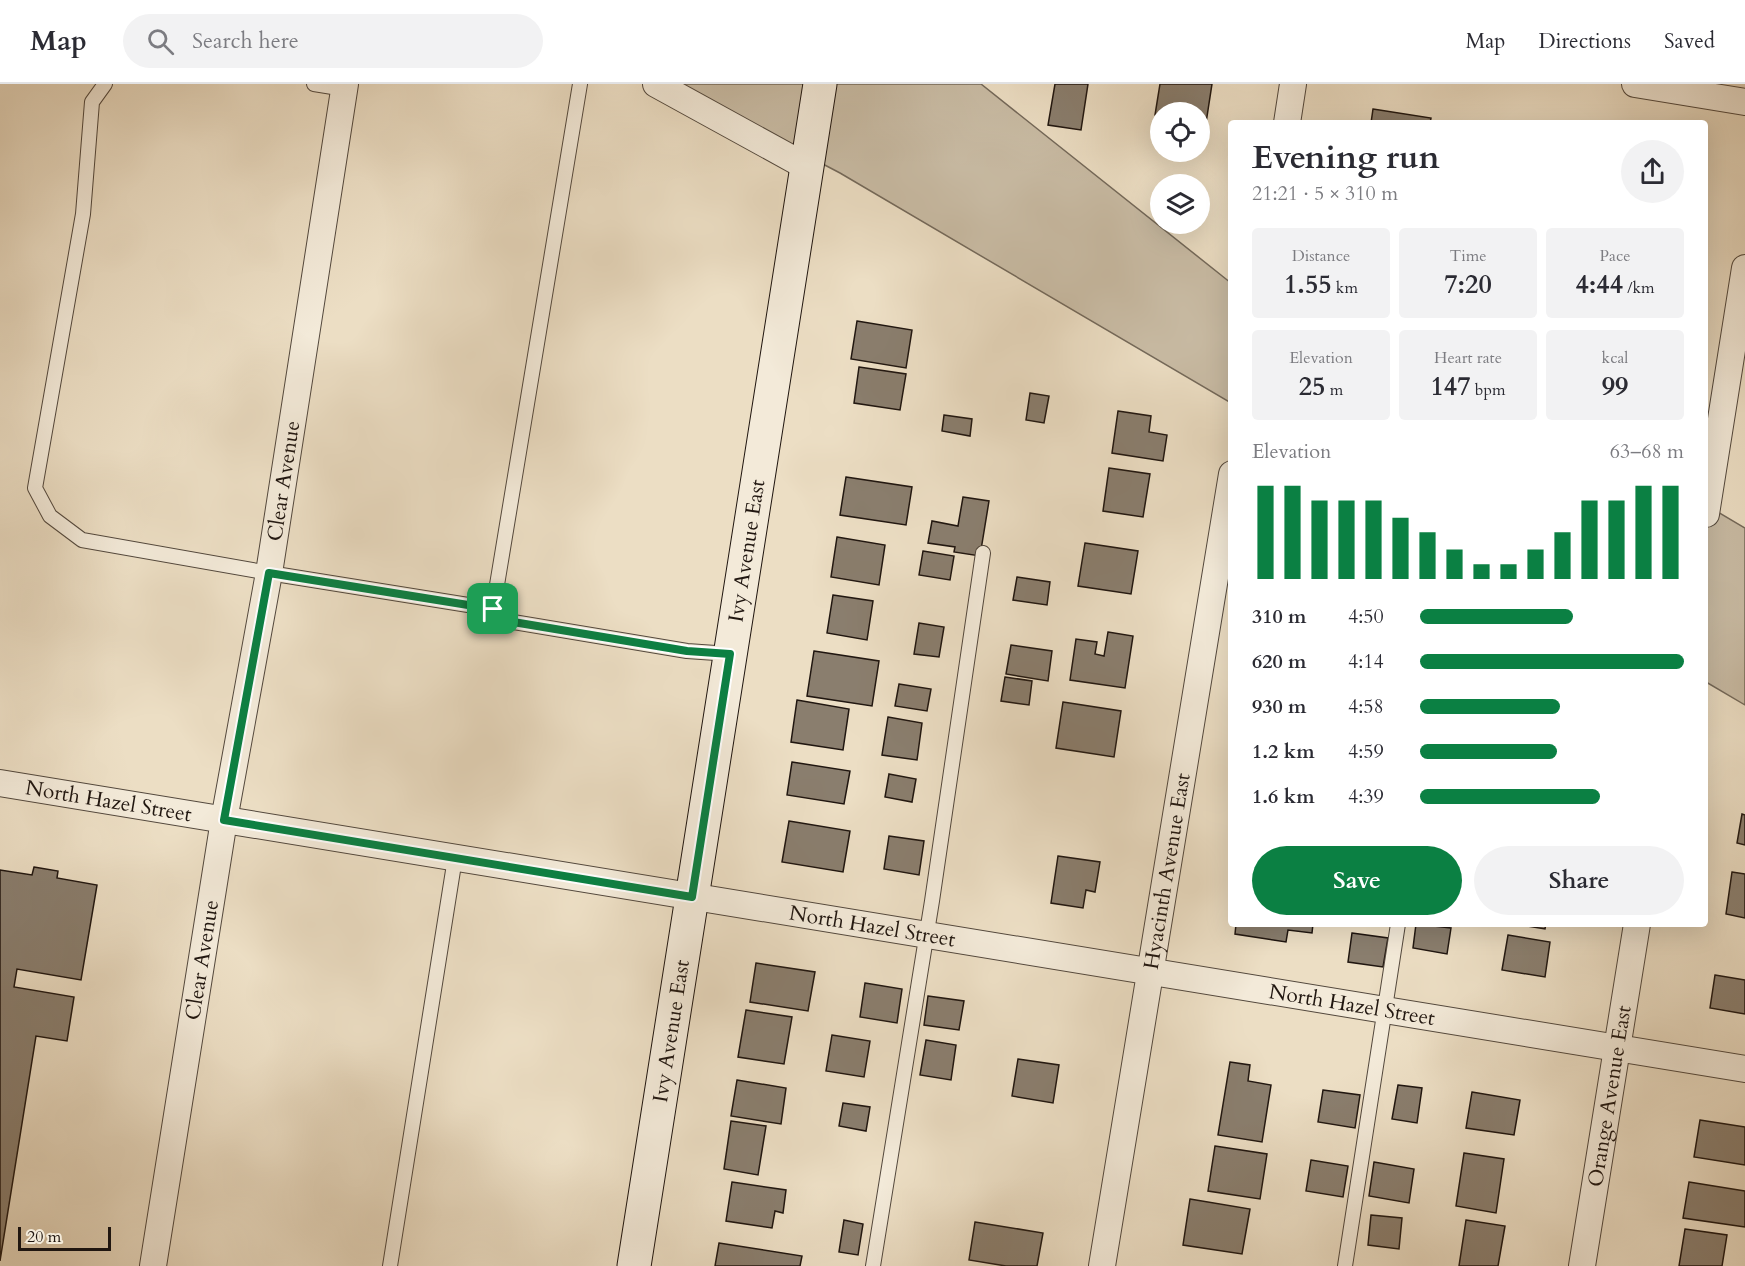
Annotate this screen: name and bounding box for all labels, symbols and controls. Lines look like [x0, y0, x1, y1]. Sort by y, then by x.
search box [123, 14, 543, 68]
text: Map [30, 22, 87, 60]
icon: search [144, 25, 177, 58]
text: Search here [192, 26, 299, 56]
text: Map [1465, 27, 1505, 56]
text: Directions [1538, 27, 1631, 56]
text: Saved [1664, 27, 1715, 56]
map controls [1150, 102, 1210, 234]
button: locate [1150, 102, 1210, 162]
text: Evening run [1252, 135, 1440, 180]
button: share [1621, 140, 1684, 203]
button: layers [1150, 174, 1210, 234]
text: 21:21 · 5 × 310 m [1252, 180, 1398, 207]
text: Distance [1292, 245, 1350, 267]
text: Time [1449, 245, 1487, 267]
text: Pace [1600, 245, 1630, 267]
text: 1.55 [1284, 267, 1332, 302]
text: 7:20 [1444, 267, 1492, 302]
text: 4:44 [1575, 267, 1623, 302]
text: km [1332, 277, 1358, 299]
text: /km [1623, 277, 1655, 299]
text: Elevation [1289, 347, 1353, 369]
text: Heart rate [1434, 347, 1502, 369]
text: kcal [1602, 347, 1628, 369]
text: 25 [1299, 369, 1325, 404]
text: 147 [1431, 369, 1471, 404]
text: 99 [1602, 369, 1628, 404]
text: m [1325, 379, 1343, 401]
text: bpm [1471, 379, 1505, 401]
street label: Clear Avenue [260, 419, 307, 543]
text: Elevation [1252, 438, 1331, 465]
text: 63–68 m [1610, 438, 1684, 465]
street label: Ivy Avenue East [722, 477, 773, 624]
pin [467, 583, 518, 634]
icon: arrive [476, 592, 509, 625]
text: 310 m [1252, 603, 1307, 630]
text: 4:50 [1348, 603, 1384, 630]
text: 620 m [1252, 648, 1307, 675]
text: 4:14 [1348, 648, 1384, 675]
text: 930 m [1252, 693, 1307, 720]
text: 4:58 [1348, 693, 1384, 720]
text: 1.2 km [1252, 738, 1315, 765]
text: 4:59 [1348, 738, 1384, 765]
street label: Hyacinth Avenue East [1137, 771, 1198, 972]
street label: North Hazel Street [23, 773, 194, 829]
text: 1.6 km [1252, 783, 1315, 810]
text: 4:39 [1348, 783, 1384, 810]
button: Save [1252, 846, 1462, 915]
button: Share [1474, 846, 1684, 915]
street label: Clear Avenue [178, 898, 226, 1022]
street label: North Hazel Street [787, 899, 958, 954]
street label: Ivy Avenue East [646, 957, 697, 1104]
street label: North Hazel Street [1267, 977, 1437, 1033]
street label: Orange Avenue East [1581, 1003, 1639, 1189]
scale bar [18, 1224, 111, 1252]
text: 20 m [27, 1226, 61, 1248]

